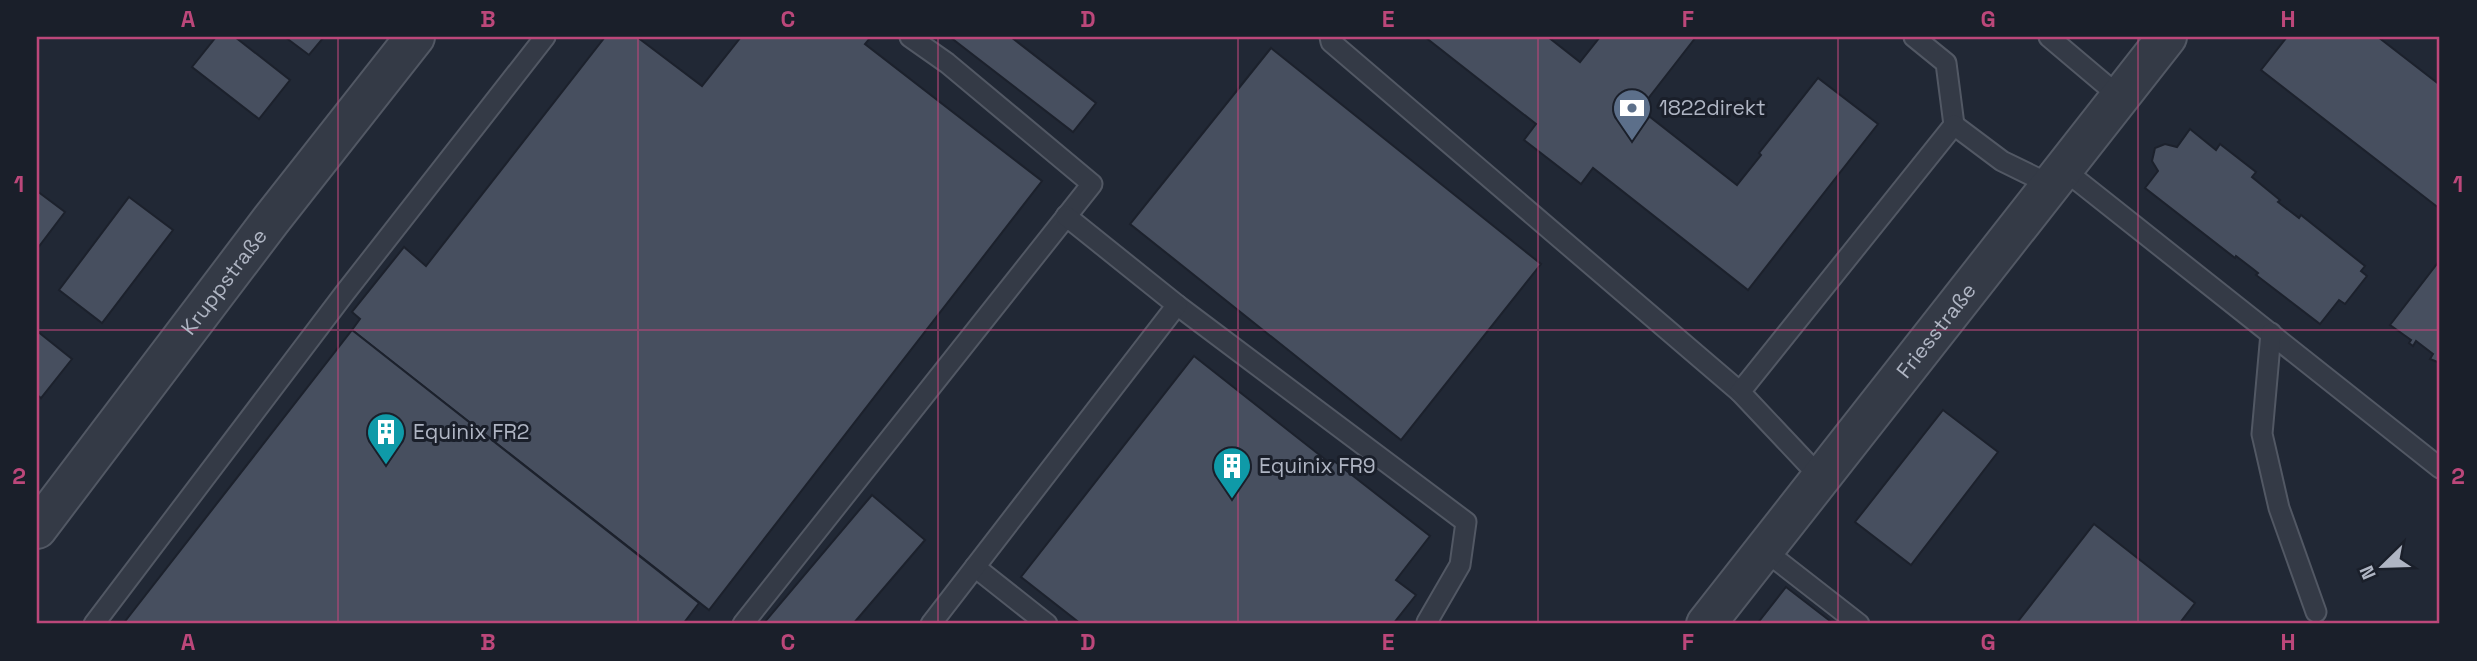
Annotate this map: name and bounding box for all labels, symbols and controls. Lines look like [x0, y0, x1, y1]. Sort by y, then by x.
text: A [181, 4, 196, 34]
text: B [480, 4, 496, 34]
text: C [781, 4, 795, 34]
text: D [1080, 4, 1096, 34]
text: E [1382, 4, 1394, 34]
text: F [1682, 4, 1694, 34]
text: G [1980, 4, 1996, 34]
text: H [2280, 4, 2296, 34]
bank icon: 1822direkt [1611, 87, 1653, 142]
place label: 1822direkt [1659, 94, 1766, 121]
text: 1 [14, 169, 24, 199]
text: 1 [2453, 169, 2463, 199]
street label: Kruppstraße [175, 223, 273, 340]
street label: Friesstraße [1890, 277, 1982, 383]
building icon: Equinix FR2 [365, 411, 407, 466]
place label: Equinix FR2 [413, 418, 529, 445]
building icon: Equinix FR9 [1211, 445, 1253, 500]
place label: Equinix FR9 [1259, 452, 1376, 479]
text: 2 [12, 461, 26, 491]
text: 2 [2451, 461, 2465, 491]
north arrow [2348, 532, 2418, 602]
text: N [2354, 562, 2382, 583]
text: A [181, 627, 196, 657]
text: B [480, 627, 496, 657]
text: C [781, 627, 795, 657]
text: D [1080, 627, 1096, 657]
text: E [1382, 627, 1394, 657]
text: F [1682, 627, 1694, 657]
text: G [1980, 627, 1996, 657]
text: H [2280, 627, 2296, 657]

